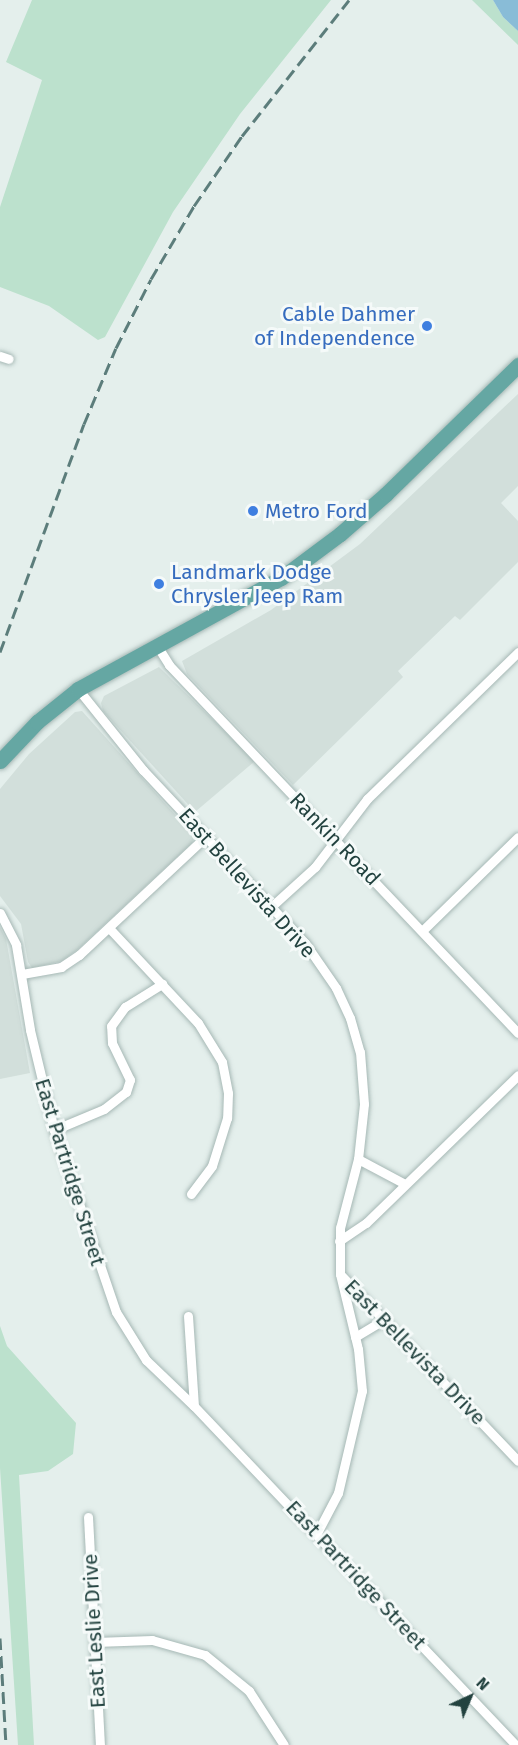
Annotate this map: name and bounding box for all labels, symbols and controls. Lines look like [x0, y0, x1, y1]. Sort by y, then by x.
place label: Cable Dahmer of Independence [254, 301, 415, 351]
marker: Cable Dahmer of Independence [420, 319, 434, 333]
place label: Metro Ford [265, 498, 368, 524]
marker: Metro Ford [246, 504, 260, 518]
place label: Landmark Dodge Chrysler Jeep Ram [171, 559, 343, 609]
marker: Landmark Dodge Chrysler Jeep Ram [152, 577, 166, 591]
street label: Rankin Road [285, 787, 385, 891]
street label: East Bellevista Drive [173, 803, 321, 963]
street label: East Partridge Street [30, 1075, 110, 1269]
street label: East Bellevista Drive [339, 1274, 491, 1430]
street label: East Partridge Street [280, 1495, 432, 1655]
street label: East Leslie Drive [77, 1553, 111, 1709]
north arrow [440, 1667, 500, 1727]
text: N [472, 1673, 493, 1694]

